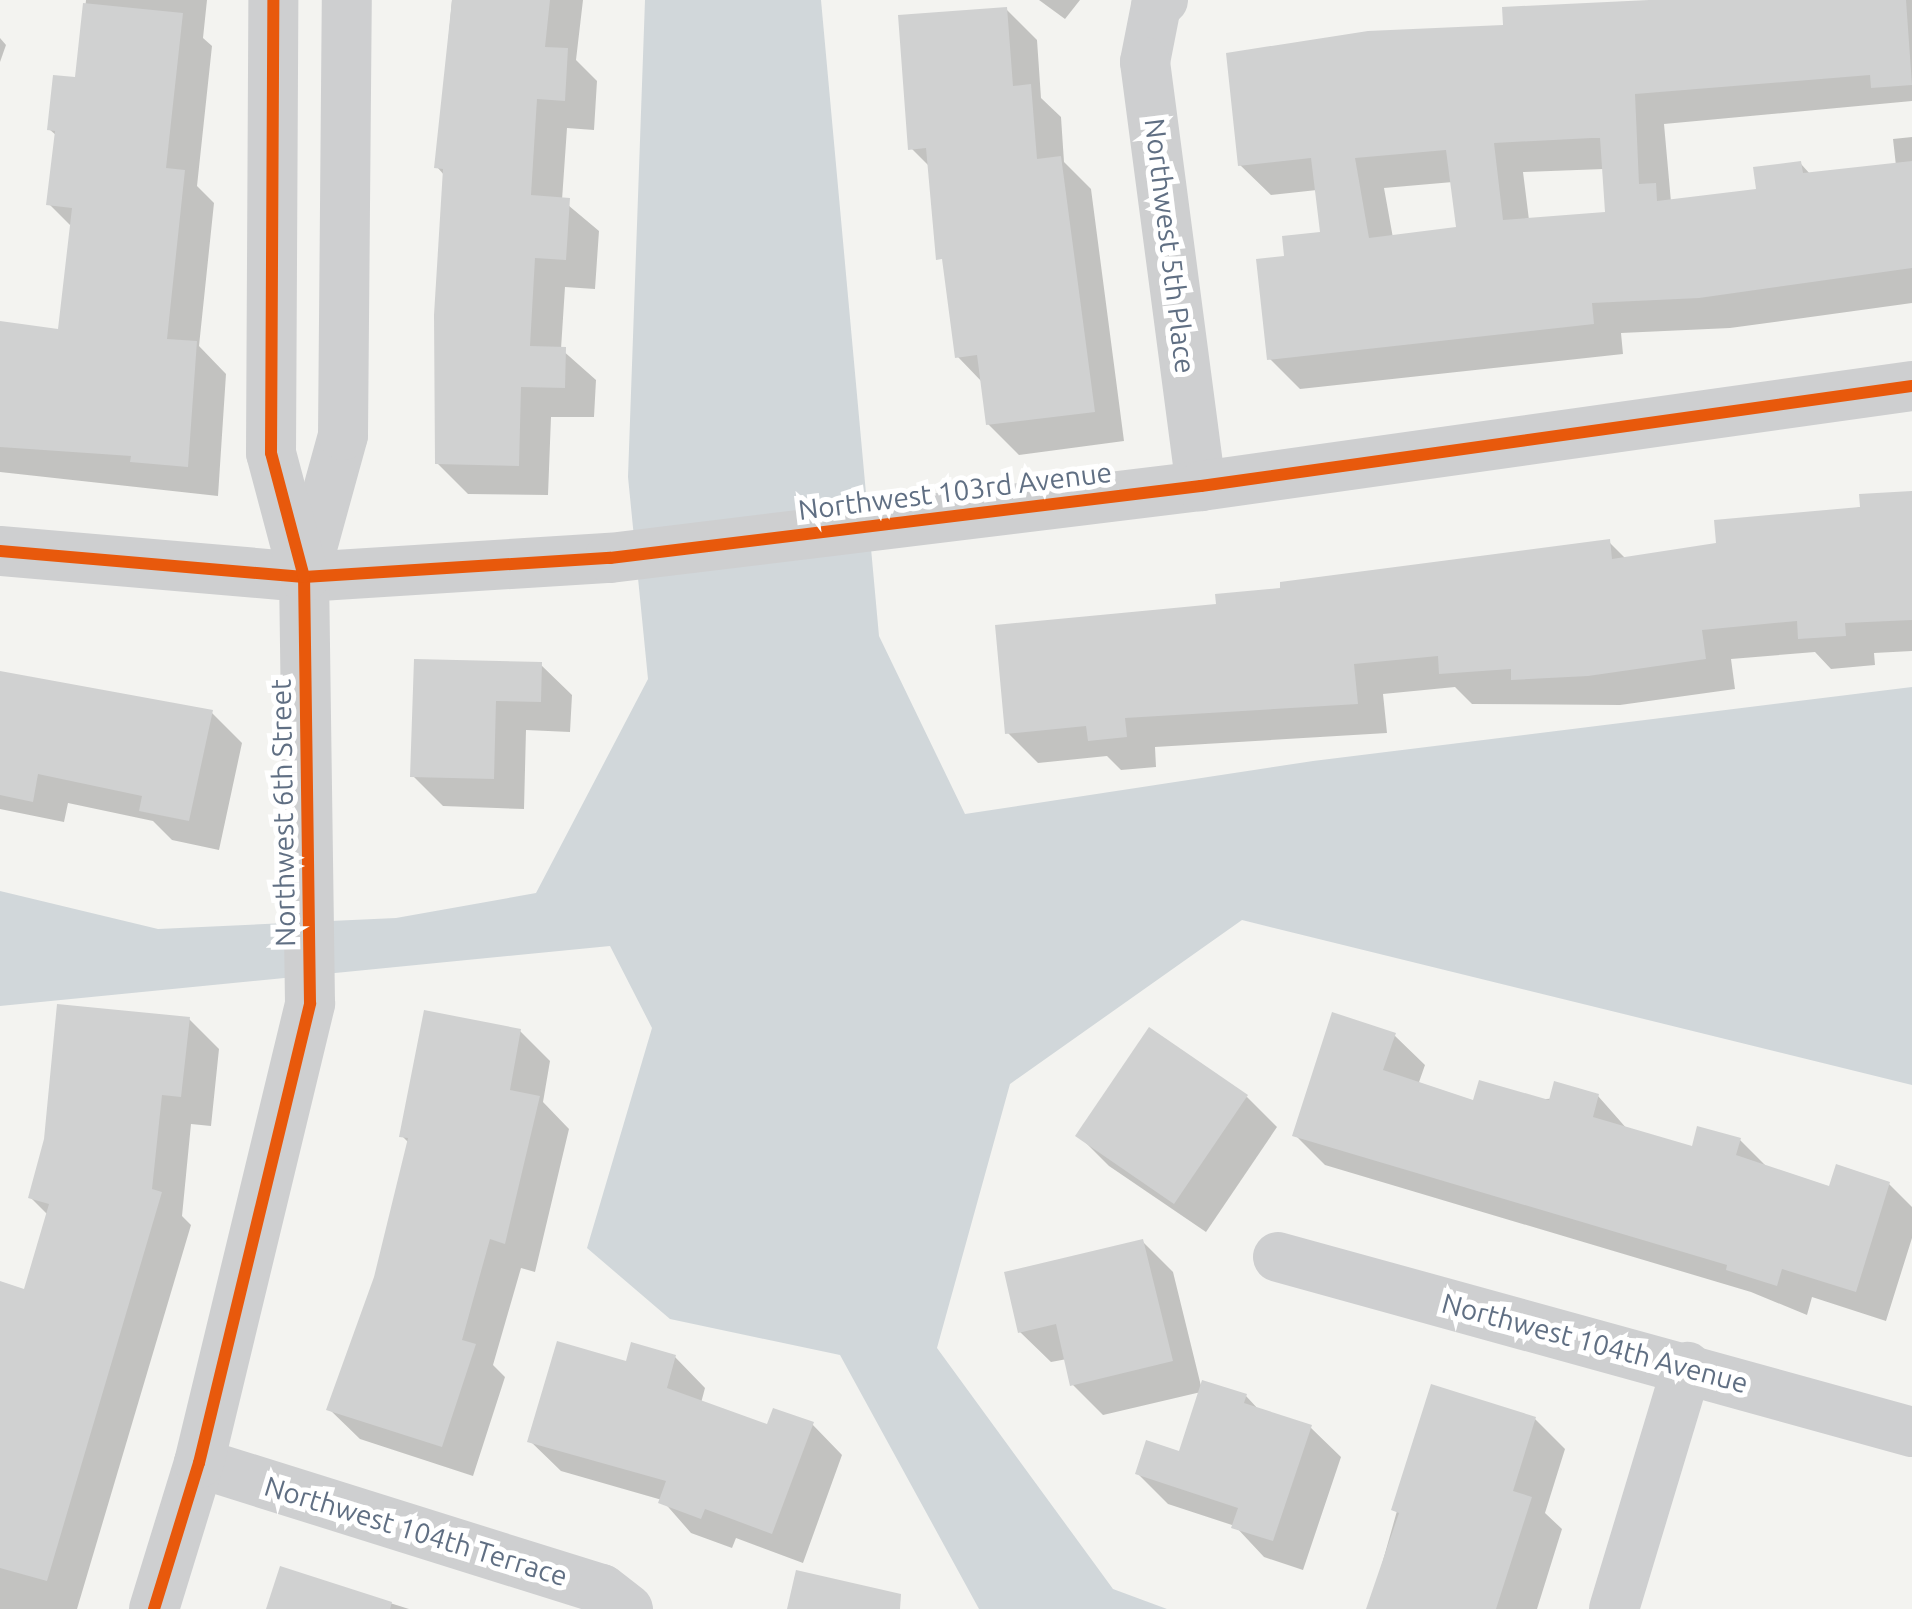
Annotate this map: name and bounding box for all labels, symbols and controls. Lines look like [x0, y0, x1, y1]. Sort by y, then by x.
street label: Northwest 5th Place [1138, 117, 1202, 375]
street label: Northwest 103rd Avenue [796, 455, 1114, 527]
street label: Northwest 6th Street [264, 679, 302, 947]
street label: Northwest 104th Avenue [1438, 1286, 1752, 1400]
street label: Northwest 104th Terrace [260, 1469, 572, 1593]

